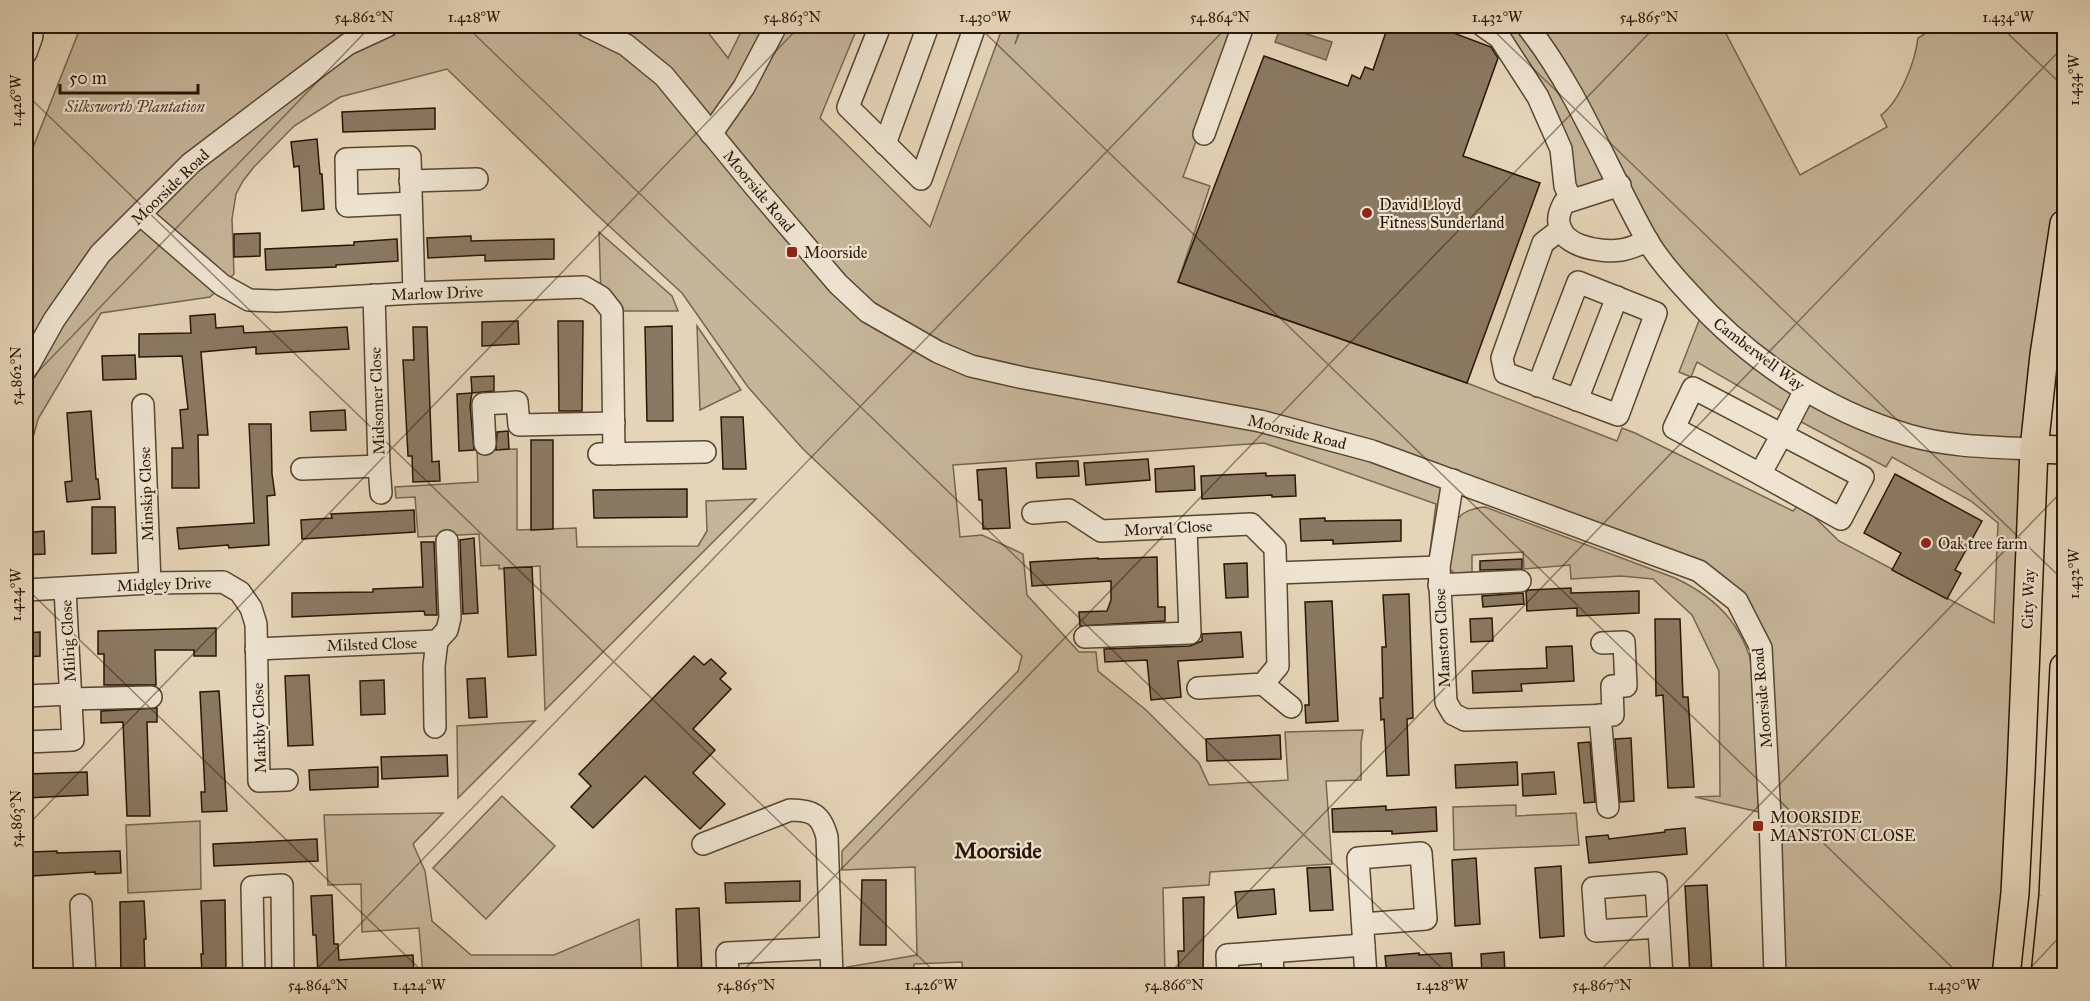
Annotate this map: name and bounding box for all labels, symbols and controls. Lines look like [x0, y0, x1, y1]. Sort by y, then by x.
text: 54.862°N [334, 8, 394, 26]
text: 1.428°W [448, 8, 501, 26]
text: 54.863°N [763, 8, 821, 26]
text: 1.430°W [959, 8, 1012, 26]
text: 54.864°N [1190, 8, 1251, 26]
text: 1.432°W [1472, 8, 1523, 26]
text: 54.865°N [1619, 8, 1679, 26]
text: 1.434°W [1982, 8, 2035, 26]
text: 1.434°W [2065, 53, 2083, 106]
scale bar [60, 57, 198, 95]
text: 50 m [69, 67, 107, 89]
text: 1.426°W [7, 74, 25, 127]
park label: Silksworth Plantation [64, 97, 206, 116]
street label: Moorside Road [127, 145, 213, 229]
street label: Moorside Road [719, 146, 799, 236]
place label: David Lloyd Fitness Sunderland [1379, 195, 1505, 232]
marker: David Lloyd Fitness Sunderland [1360, 206, 1374, 220]
place label: Moorside [804, 243, 868, 262]
marker: Moorside [785, 245, 799, 259]
street label: Marlow Drive [390, 282, 484, 304]
street label: Camberwell Way [1710, 314, 1809, 395]
text: 54.862°N [7, 346, 25, 406]
street label: Midsomer Close [366, 346, 388, 455]
street label: Moorside Road [1246, 411, 1348, 453]
street label: Minskip Close [135, 446, 157, 542]
street label: Morval Close [1123, 516, 1213, 540]
place label: Oak tree farm [1938, 534, 2028, 553]
marker: Oak tree farm [1919, 536, 1933, 550]
text: 1.432°W [2065, 548, 2083, 599]
text: 1.424°W [7, 568, 25, 621]
street label: City Way [2017, 568, 2039, 629]
street label: Midgley Drive [116, 573, 212, 596]
street label: Manston Close [1430, 587, 1454, 688]
street label: Milrig Close [56, 599, 81, 683]
street label: Milsted Close [326, 633, 418, 655]
street label: Moorside Road [1748, 647, 1776, 749]
street label: Markby Close [248, 682, 270, 774]
text: 54.863°N [7, 790, 25, 848]
place label: MOORSIDE MANSTON CLOSE [1770, 808, 1915, 845]
marker: MOORSIDE MANSTON CLOSE [1751, 819, 1765, 833]
district label: Moorside [954, 837, 1042, 864]
text: 54.864°N [288, 976, 349, 994]
text: 1.424°W [393, 976, 446, 994]
text: 54.865°N [716, 976, 776, 994]
text: 1.426°W [905, 976, 958, 994]
text: 54.866°N [1144, 976, 1204, 994]
text: 1.428°W [1416, 976, 1469, 994]
text: 54.867°N [1572, 976, 1632, 994]
text: 1.430°W [1928, 976, 1981, 994]

